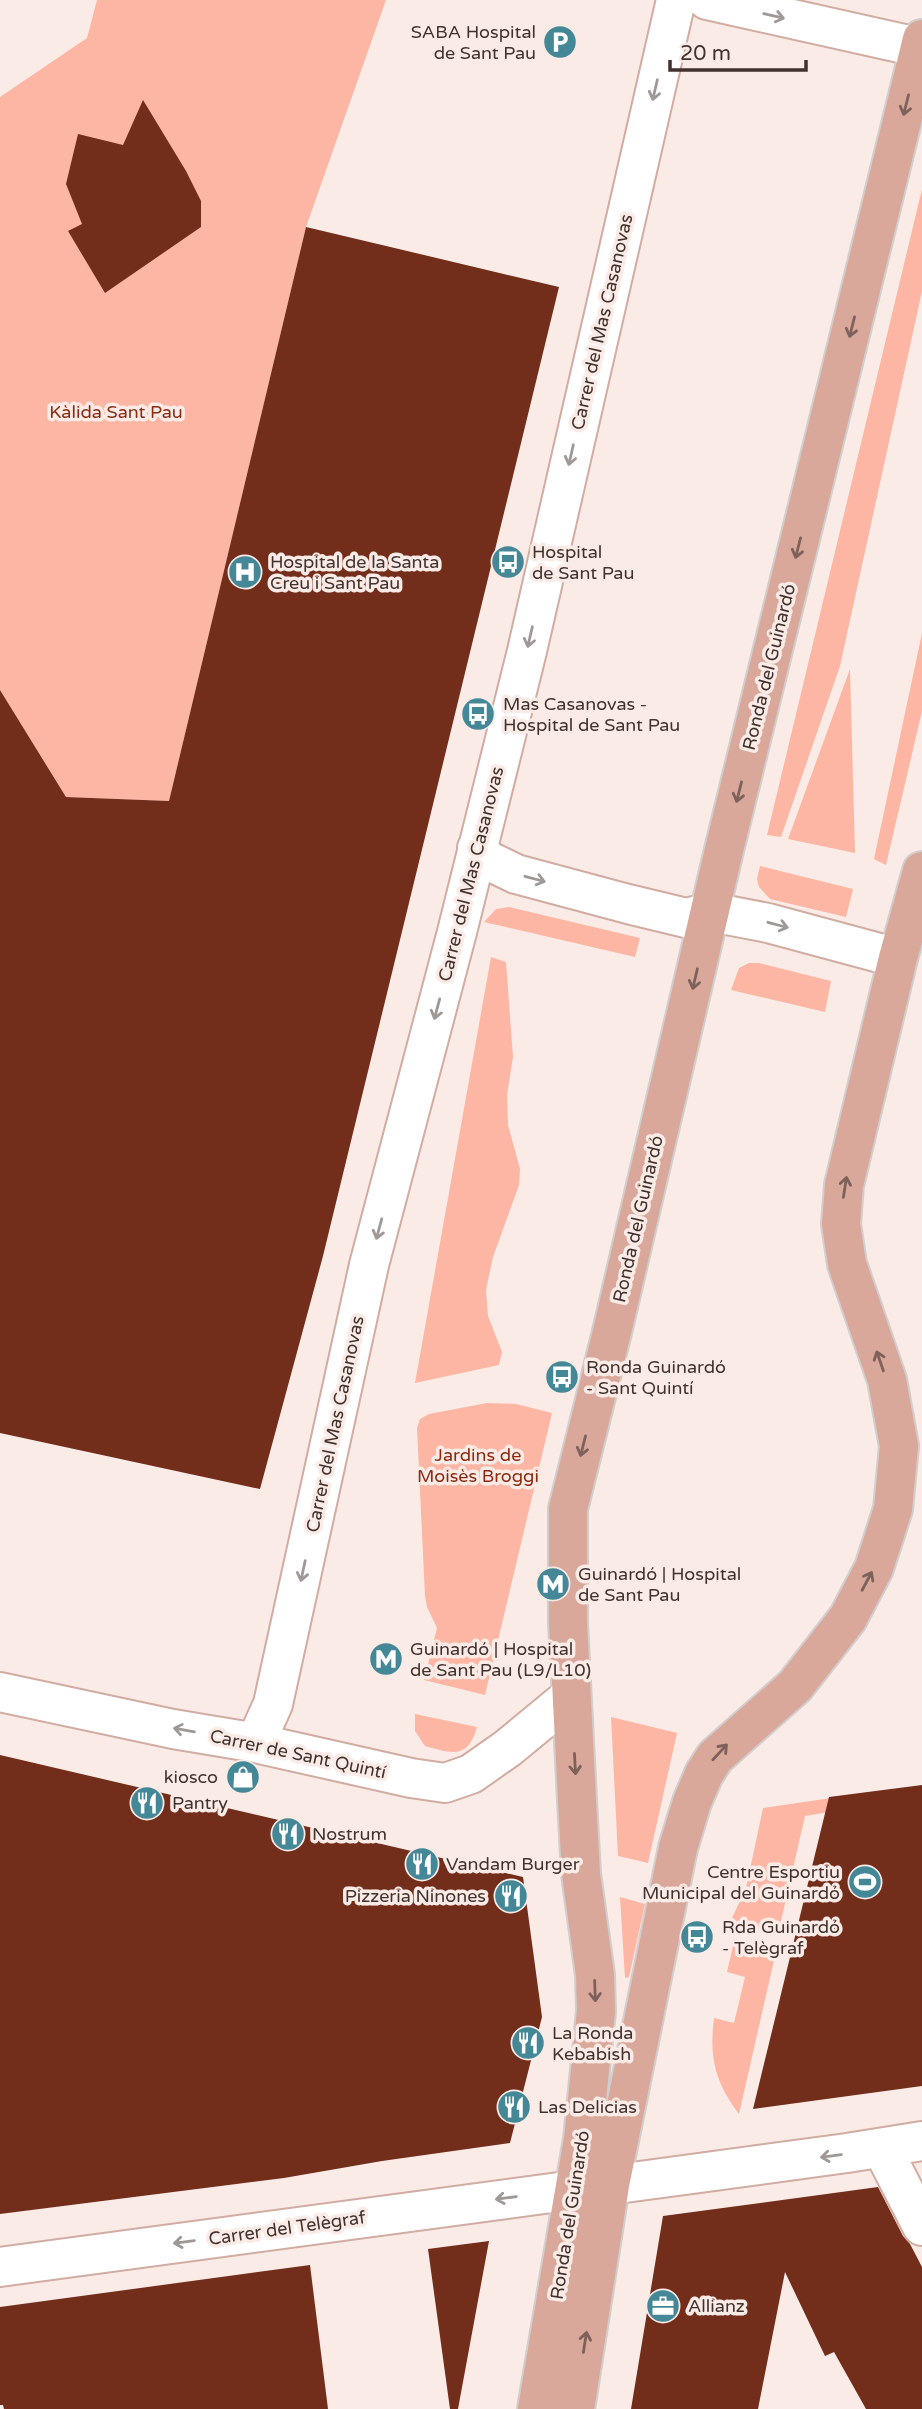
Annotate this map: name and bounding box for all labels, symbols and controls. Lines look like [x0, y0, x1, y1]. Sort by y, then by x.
one-way arrow [762, 10, 785, 23]
place label: SABA Hospital de Sant Pau [411, 21, 536, 64]
parking icon: SABA Hospital de Sant Pau [541, 23, 579, 61]
scale bar [670, 28, 806, 72]
text: 20 m [680, 41, 731, 66]
one-way arrow [648, 78, 662, 101]
one-way arrow [899, 94, 912, 116]
street label: Carrer del Mas Casanovas [566, 212, 638, 432]
one-way arrow [845, 315, 858, 337]
park label: Kàlida Sant Pau [49, 401, 183, 423]
one-way arrow [564, 443, 577, 466]
one-way arrow [791, 536, 804, 558]
place label: Hospital de Sant Pau [532, 541, 634, 584]
bus stop icon: Hospital de Sant Pau [489, 543, 527, 581]
place label: Hospital de la Santa Creu i Sant Pau [270, 551, 439, 594]
hospital icon: Hospital de la Santa Creu i Sant Pau [226, 553, 264, 591]
street label: Ronda del Guinardó [738, 581, 800, 752]
one-way arrow [523, 625, 536, 648]
place label: Mas Casanovas - Hospital de Sant Pau [503, 693, 680, 736]
bus stop icon: Mas Casanovas - Hospital de Sant Pau [459, 695, 497, 733]
street label: Carrer del Mas Casanovas [434, 764, 508, 984]
one-way arrow [732, 781, 745, 803]
one-way arrow [523, 873, 546, 886]
one-way arrow [766, 919, 788, 932]
one-way arrow [688, 967, 701, 990]
one-way arrow [430, 997, 443, 1020]
street label: Ronda del Guinardó [608, 1133, 668, 1305]
one-way arrow [839, 1176, 852, 1198]
one-way arrow [372, 1217, 385, 1240]
street label: Carrer del Mas Casanovas [301, 1314, 369, 1534]
one-way arrow [873, 1350, 886, 1372]
place label: Ronda Guinardó - Sant Quintí [586, 1356, 726, 1399]
bus stop icon: Ronda Guinardó - Sant Quintí [543, 1358, 581, 1396]
one-way arrow [576, 1434, 589, 1457]
park label: Jardins de Moisès Broggi [417, 1444, 539, 1487]
one-way arrow [295, 1559, 309, 1582]
place label: Guinardó | Hospital de Sant Pau [578, 1563, 741, 1606]
metro station icon: Guinardó | Hospital de Sant Pau [534, 1565, 572, 1603]
one-way arrow [860, 1572, 874, 1592]
place label: Guinardó | Hospital de Sant Pau (L9/L10) [410, 1638, 591, 1681]
metro station icon: Guinardó | Hospital de Sant Pau (L9/L10) [367, 1640, 405, 1678]
one-way arrow [173, 1723, 196, 1736]
street label: Carrer de Sant Quintí [208, 1725, 389, 1784]
one-way arrow [712, 1744, 729, 1761]
one-way arrow [568, 1753, 581, 1776]
shop icon: kiosco [224, 1758, 262, 1796]
place label: kiosco [164, 1766, 218, 1788]
restaurant icon: Pantry [128, 1784, 166, 1822]
place label: Pantry [172, 1792, 228, 1814]
restaurant icon: Nostrum [269, 1815, 307, 1853]
place label: Nostrum [312, 1823, 387, 1845]
restaurant icon: Vandam Burger [403, 1845, 441, 1883]
place label: Vandam Burger [446, 1853, 580, 1875]
place label: Centre Esportiu Municipal del Guinardó [642, 1861, 840, 1904]
sports icon: Centre Esportiu Municipal del Guinardó [846, 1863, 884, 1901]
restaurant icon: Pizzeria Ninones [492, 1877, 530, 1915]
place label: Pizzeria Ninones [345, 1885, 486, 1907]
place label: Rda Guinardó - Telègraf [722, 1916, 840, 1959]
bus stop icon: Rda Guinardó - Telègraf [678, 1918, 716, 1956]
one-way arrow [589, 1979, 602, 2002]
place label: La Ronda Kebabish [552, 2022, 633, 2065]
restaurant icon: La Ronda Kebabish [509, 2024, 547, 2062]
restaurant icon: Las Delicias [495, 2088, 533, 2126]
place label: Las Delicias [538, 2096, 637, 2118]
street label: Ronda del Guinardó [546, 2129, 594, 2301]
one-way arrow [820, 2149, 842, 2162]
one-way arrow [495, 2192, 518, 2205]
street label: Carrer del Telègraf [207, 2206, 367, 2250]
one-way arrow [173, 2236, 196, 2249]
office icon: Allianz [644, 2287, 682, 2325]
place label: Allianz [688, 2295, 745, 2317]
one-way arrow [579, 2331, 592, 2353]

